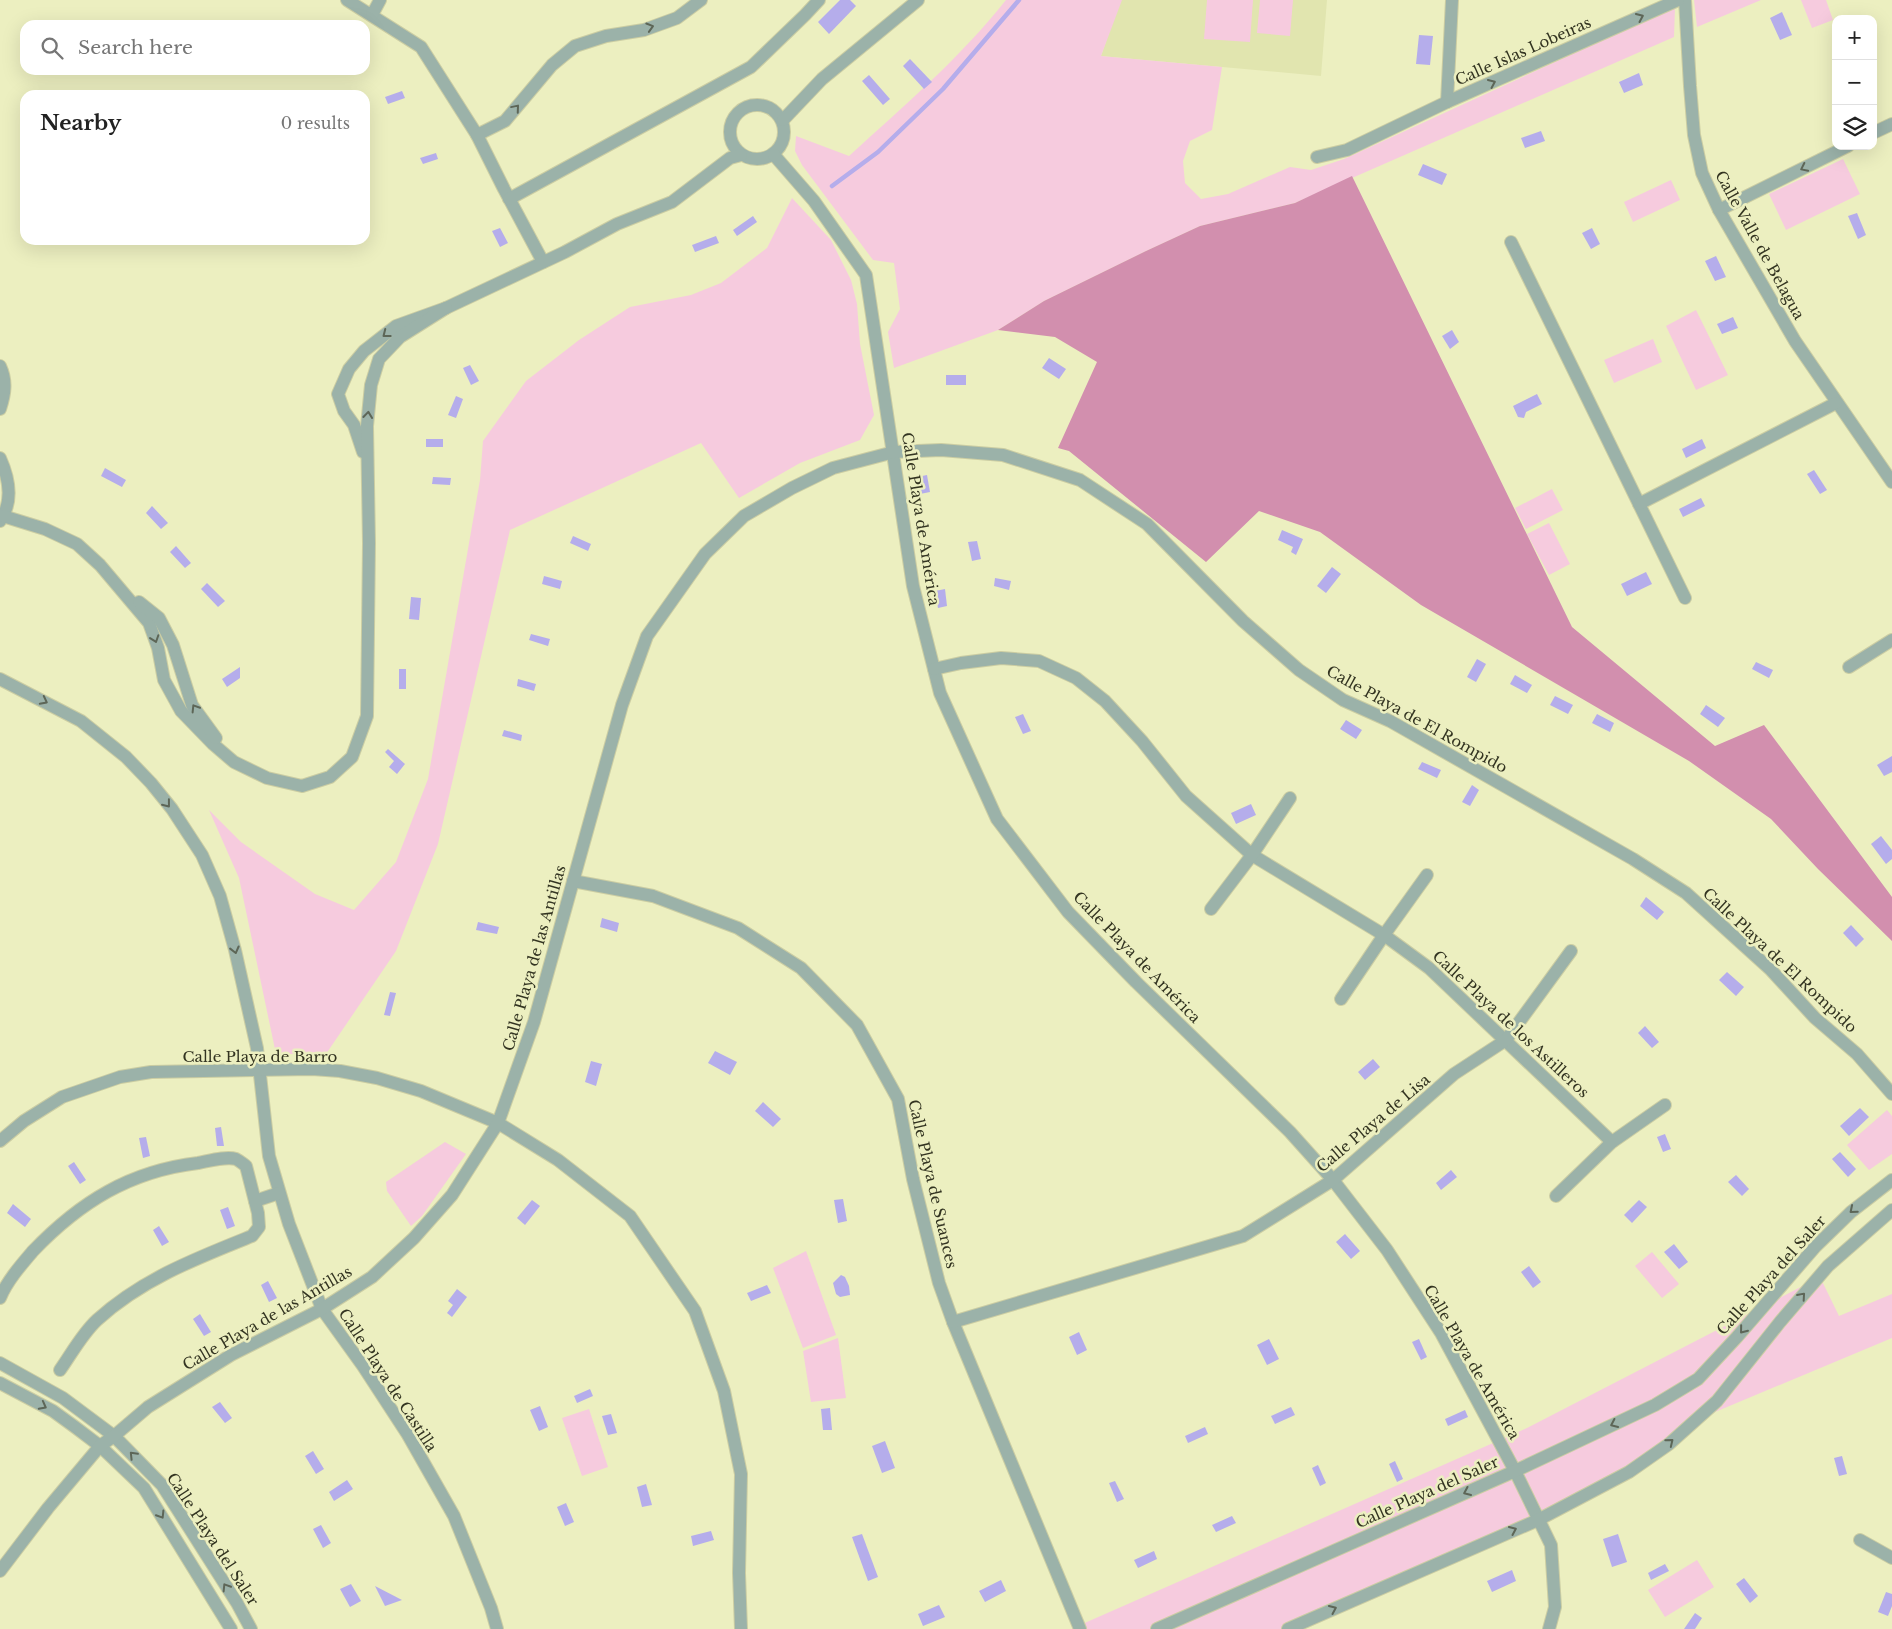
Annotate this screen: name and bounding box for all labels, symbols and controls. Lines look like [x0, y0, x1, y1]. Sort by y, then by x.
street label: Calle Islas Lobeiras [1452, 12, 1594, 90]
one-way arrow [1635, 12, 1644, 23]
map controls [1832, 15, 1877, 150]
button: + [1832, 15, 1877, 60]
search box [20, 20, 370, 75]
one-way arrow [645, 23, 653, 33]
icon: search [38, 34, 66, 62]
text: Search here [78, 36, 193, 59]
button: − [1832, 60, 1877, 105]
one-way arrow [1487, 78, 1496, 89]
one-way arrow [510, 104, 519, 113]
button: layers [1832, 105, 1877, 150]
text: Nearby [40, 110, 121, 136]
text: 0 results [281, 113, 350, 133]
one-way arrow [1800, 162, 1809, 172]
street label: Calle Valle de Belagua [1711, 167, 1809, 323]
one-way arrow [382, 329, 391, 338]
one-way arrow [362, 411, 373, 419]
street label: Calle Playa de América [898, 431, 944, 608]
one-way arrow [149, 634, 159, 642]
street label: Calle Playa de El Rompido [1323, 661, 1511, 777]
one-way arrow [38, 695, 47, 705]
one-way arrow [192, 705, 201, 714]
one-way arrow [162, 798, 171, 807]
street label: Calle Playa de las Antillas [498, 863, 570, 1053]
street label: Calle Playa de El Rompido [1699, 883, 1861, 1037]
street label: Calle Playa de América [1069, 887, 1205, 1027]
one-way arrow [229, 945, 240, 954]
street label: Calle Playa de los Astilleros [1429, 946, 1593, 1102]
street label: Calle Playa de Barro [183, 1047, 338, 1066]
street label: Calle Playa de Lisa [1312, 1070, 1434, 1176]
street label: Calle Playa de Suances [904, 1098, 962, 1271]
one-way arrow [1850, 1205, 1859, 1214]
street label: Calle Playa del Saler [1712, 1211, 1830, 1339]
street label: Calle Playa de las Antillas [179, 1262, 355, 1374]
street label: Calle Playa de América [1420, 1281, 1524, 1443]
one-way arrow [1796, 1293, 1805, 1302]
street label: Calle Playa de Castilla [335, 1305, 442, 1456]
one-way arrow [1740, 1324, 1749, 1333]
one-way arrow [38, 1400, 47, 1410]
one-way arrow [1610, 1418, 1619, 1429]
one-way arrow [1664, 1440, 1673, 1448]
one-way arrow [130, 1451, 139, 1460]
street label: Calle Playa del Saler [1353, 1452, 1502, 1532]
street label: Calle Playa del Saler [163, 1469, 264, 1610]
one-way arrow [1463, 1486, 1472, 1497]
one-way arrow [155, 1510, 164, 1519]
one-way arrow [1508, 1526, 1517, 1537]
one-way arrow [223, 1583, 233, 1592]
one-way arrow [1328, 1605, 1336, 1615]

